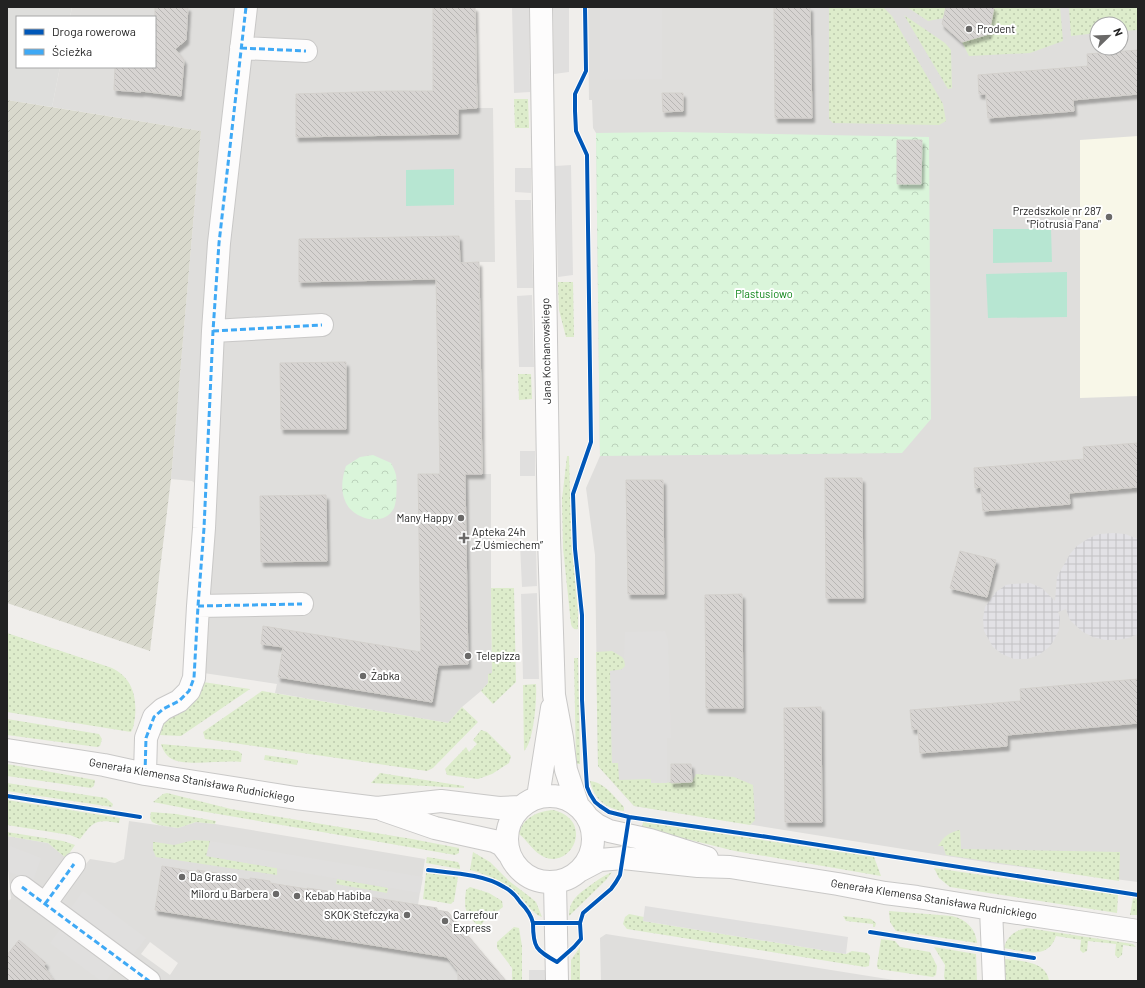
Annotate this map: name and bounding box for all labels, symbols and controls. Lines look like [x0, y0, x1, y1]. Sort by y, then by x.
legend [16, 16, 156, 68]
north arrow [1089, 16, 1129, 56]
place label: Prodent [977, 22, 1015, 35]
text: Droga rowerowa [52, 24, 136, 38]
marker: Prodent [964, 24, 974, 34]
text: N [1111, 26, 1126, 38]
text: Ścieżka [52, 44, 92, 58]
place label: Przedszkole nr 287 "Piotrusia Pana" [1013, 204, 1101, 230]
marker: Przedszkole nr 287 "Piotrusia Pana" [1104, 212, 1114, 222]
park label: Plastusiowo [735, 287, 793, 300]
street label: Jana Kochanowskiego [538, 298, 553, 404]
place label: Many Happy [396, 511, 453, 524]
marker: Many Happy [456, 513, 466, 523]
place label: Apteka 24h „Z Uśmiechem” [472, 525, 543, 551]
marker: Apteka 24h „Z Uśmiechem” [459, 533, 469, 543]
place label: Telepizza [476, 649, 520, 662]
marker: Telepizza [463, 651, 473, 661]
place label: Żabka [371, 668, 400, 682]
marker: Żabka [358, 671, 368, 681]
street label: Generała Klemensa Stanisława Rudnickiego [88, 755, 296, 804]
place label: Da Grasso [190, 870, 237, 883]
marker: Da Grasso [177, 872, 187, 882]
street label: Generała Klemensa Stanisława Rudnickiego [830, 876, 1038, 921]
place label: Milord u Barbera [191, 887, 268, 900]
marker: Milord u Barbera [271, 889, 281, 899]
place label: Kebab Habiba [305, 889, 371, 902]
marker: Kebab Habiba [292, 891, 302, 901]
place label: SKOK Stefczyka [324, 908, 399, 921]
place label: Carrefour Express [453, 908, 498, 934]
marker: SKOK Stefczyka [402, 910, 412, 920]
marker: Carrefour Express [440, 916, 450, 926]

